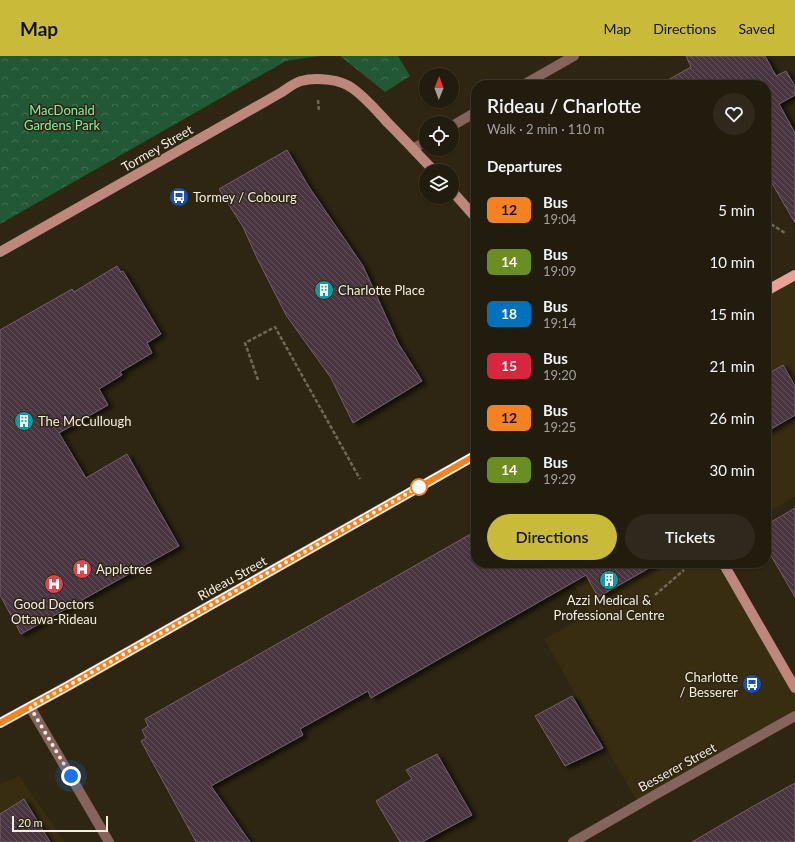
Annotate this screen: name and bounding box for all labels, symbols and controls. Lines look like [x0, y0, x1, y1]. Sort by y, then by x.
text: Map [20, 17, 58, 40]
text: Map [604, 20, 631, 37]
text: Directions [653, 20, 716, 37]
text: Saved [738, 20, 775, 37]
north arrow [419, 68, 459, 108]
map controls [419, 68, 459, 204]
button: heart [713, 93, 755, 135]
text: Rideau / Charlotte [487, 94, 641, 117]
park label: MacDonald Gardens Park [24, 102, 100, 133]
button: locate [419, 116, 459, 156]
street label: Tormey Street [119, 121, 196, 175]
text: Walk · 2 min · 110 m [487, 121, 605, 137]
text: Departures [487, 157, 562, 175]
button: layers [419, 164, 459, 204]
bus stop icon: Tormey / Cobourg [168, 186, 190, 208]
place label: Tormey / Cobourg [193, 189, 297, 205]
text: Bus [543, 193, 568, 211]
text: 12 [501, 201, 517, 218]
text: 5 min [718, 201, 755, 219]
text: 19:04 [543, 211, 576, 227]
text: Bus [543, 245, 568, 263]
text: 14 [501, 253, 517, 270]
text: 10 min [709, 253, 755, 271]
text: 19:09 [543, 263, 576, 279]
building icon: Charlotte Place [313, 279, 335, 301]
place label: Charlotte Place [338, 282, 425, 298]
text: Bus [543, 297, 568, 315]
text: 18 [501, 305, 517, 322]
text: 15 min [709, 305, 755, 323]
text: 19:14 [543, 315, 576, 331]
text: Bus [543, 349, 568, 367]
text: 15 [501, 357, 517, 374]
text: 21 min [709, 357, 755, 375]
text: 19:20 [543, 367, 576, 383]
text: Bus [543, 401, 568, 419]
text: 12 [501, 409, 517, 426]
text: 26 min [709, 409, 755, 427]
building icon: The McCullough [13, 410, 35, 432]
place label: The McCullough [38, 413, 132, 429]
text: 19:25 [543, 419, 576, 435]
text: Bus [543, 453, 568, 471]
text: 14 [501, 461, 517, 478]
text: 30 min [709, 461, 755, 479]
text: 19:29 [543, 471, 576, 487]
unlabelled marker [410, 478, 428, 496]
button: Directions [487, 514, 617, 560]
button: Tickets [625, 514, 755, 560]
street label: Rideau Street [195, 552, 270, 604]
hospital icon: Appletree [71, 558, 93, 580]
place label: Appletree [96, 561, 152, 577]
building icon: Azzi Medical & Professional Centre [598, 569, 620, 591]
hospital icon: Good Doctors Ottawa-Rideau [43, 573, 65, 595]
place label: Azzi Medical & Professional Centre [553, 592, 665, 623]
place label: Good Doctors Ottawa-Rideau [11, 596, 97, 627]
place label: Charlotte / Besserer [679, 669, 738, 700]
bus stop icon: Charlotte / Besserer [741, 673, 763, 695]
street label: Besserer Street [635, 739, 719, 795]
your location [61, 766, 81, 786]
scale bar [12, 814, 108, 833]
text: 20 m [18, 816, 43, 829]

